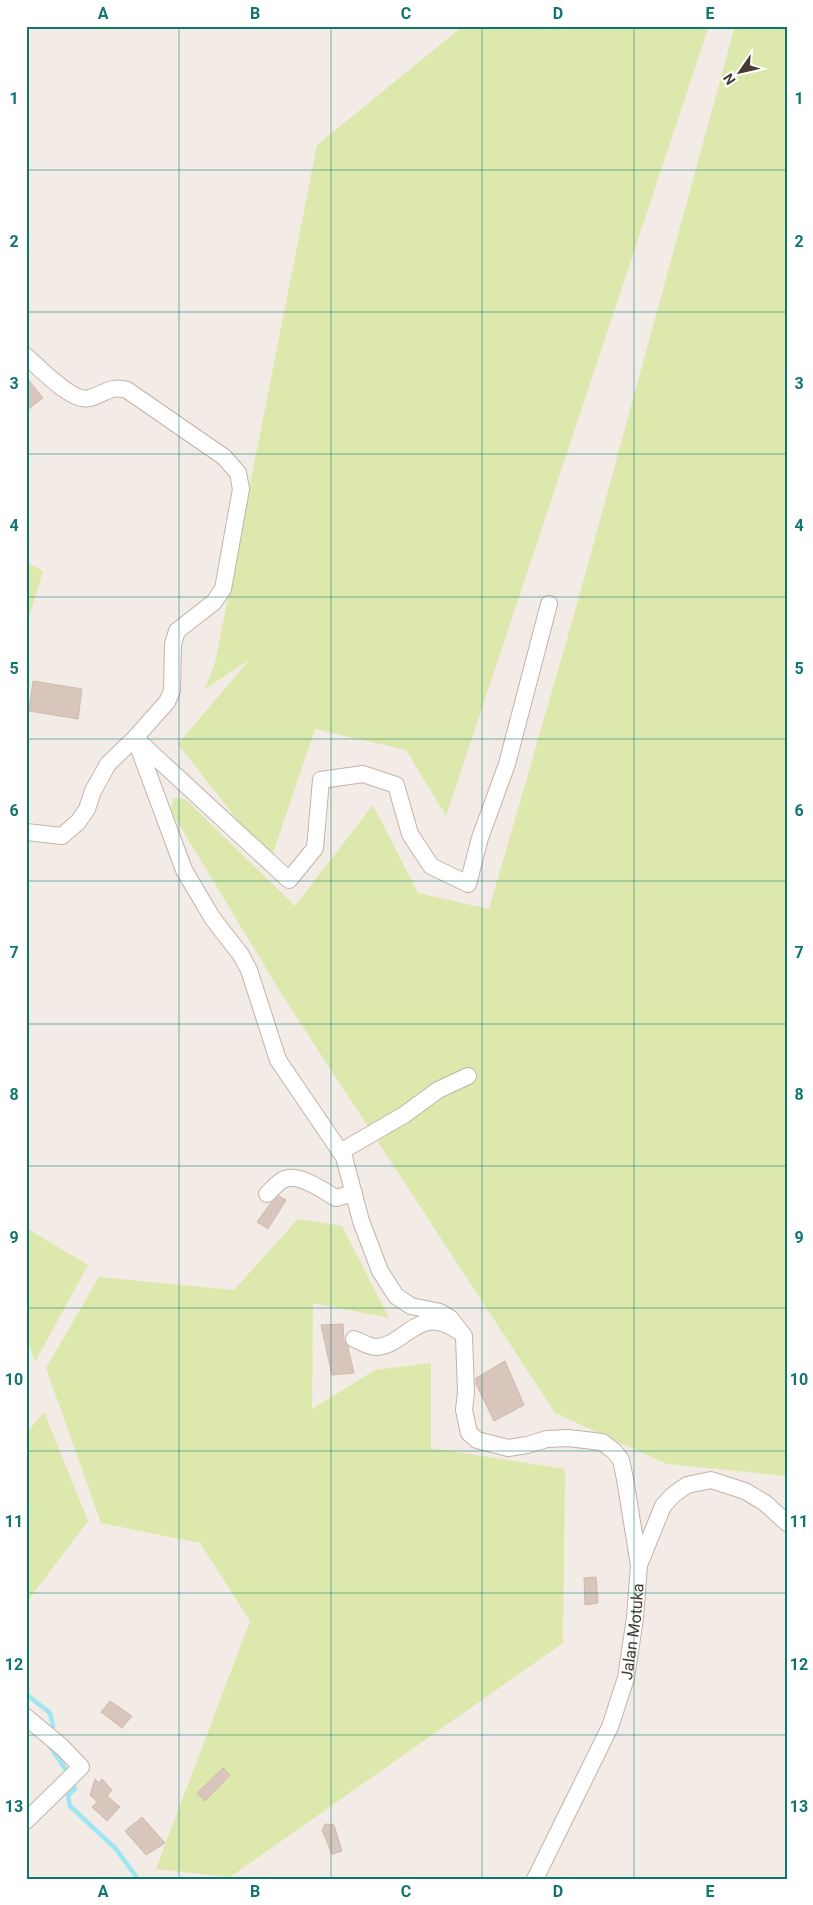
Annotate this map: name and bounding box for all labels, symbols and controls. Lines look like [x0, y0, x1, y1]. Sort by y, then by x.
text: A [98, 4, 109, 23]
text: B [250, 4, 260, 23]
text: C [401, 4, 411, 23]
text: D [553, 4, 563, 23]
text: E [706, 4, 715, 23]
north arrow [716, 48, 766, 98]
text: N [720, 71, 739, 88]
text: 1 [9, 89, 19, 108]
text: 1 [794, 89, 804, 108]
text: 2 [9, 232, 19, 251]
text: 2 [794, 232, 804, 251]
text: 3 [9, 374, 19, 393]
text: 3 [794, 374, 804, 393]
text: 4 [9, 516, 19, 535]
text: 4 [794, 516, 804, 535]
text: 5 [9, 659, 19, 678]
text: 5 [794, 659, 804, 678]
text: 6 [9, 801, 19, 820]
text: 6 [794, 801, 804, 820]
text: 7 [9, 943, 19, 962]
text: 7 [794, 943, 804, 962]
text: 8 [9, 1085, 19, 1104]
text: 8 [794, 1085, 804, 1104]
text: 9 [9, 1228, 19, 1247]
text: 9 [794, 1228, 804, 1247]
text: 10 [5, 1370, 23, 1389]
text: 10 [790, 1370, 808, 1389]
text: 11 [5, 1512, 23, 1531]
text: 11 [790, 1512, 808, 1531]
street label: Jalan Motuka [616, 1583, 647, 1681]
text: 12 [5, 1655, 23, 1674]
text: 12 [790, 1655, 808, 1674]
text: 13 [5, 1797, 23, 1816]
text: 13 [790, 1797, 808, 1816]
text: A [98, 1882, 109, 1901]
text: B [250, 1882, 260, 1901]
text: C [401, 1882, 411, 1901]
text: D [553, 1882, 563, 1901]
text: E [706, 1882, 715, 1901]

